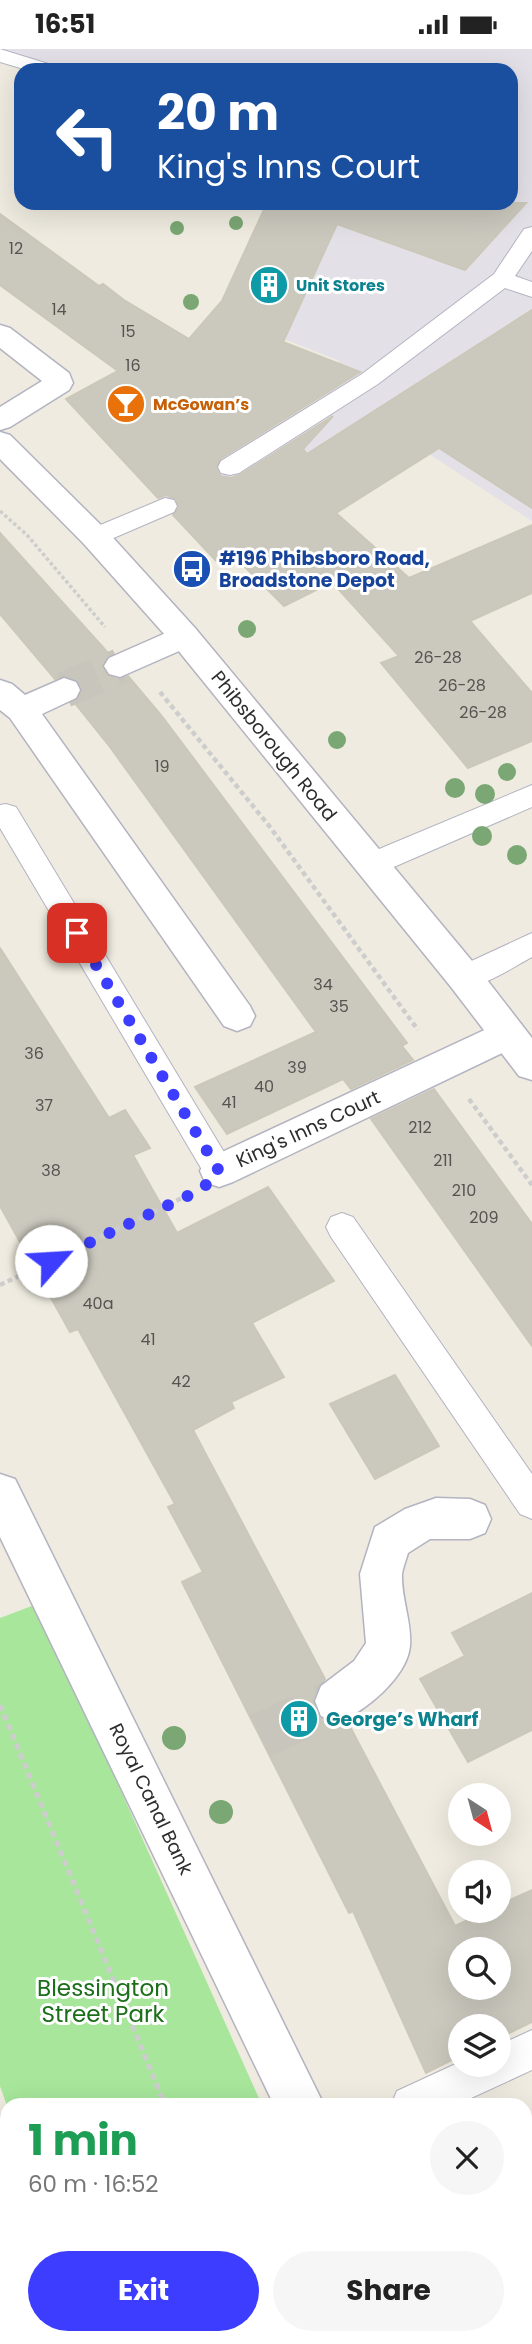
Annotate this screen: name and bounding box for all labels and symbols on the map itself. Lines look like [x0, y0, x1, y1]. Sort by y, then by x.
house number: 12 [9, 237, 23, 260]
building icon: Unit Stores [248, 264, 290, 306]
place label: Unit Stores [296, 274, 385, 297]
house number: 14 [51, 298, 67, 321]
house number: 15 [120, 320, 136, 343]
house number: 16 [125, 354, 141, 377]
bar icon: McGowan’s [105, 383, 147, 425]
place label: McGowan’s [153, 393, 249, 416]
place label: #196 Phibsboro Road, Broadstone Depot [219, 545, 430, 594]
bus stop icon: #196 Phibsboro Road, Broadstone Depot [171, 548, 213, 590]
house number: 26-28 [414, 646, 462, 669]
street label: Phibsborough Road [205, 665, 343, 827]
house number: 26-28 [438, 674, 486, 697]
house number: 26-28 [459, 701, 507, 724]
house number: 19 [154, 755, 170, 778]
pin [47, 903, 107, 963]
house number: 34 [313, 973, 333, 996]
house number: 35 [329, 995, 349, 1018]
house number: 36 [24, 1042, 44, 1065]
house number: 39 [287, 1056, 307, 1079]
house number: 40 [254, 1075, 274, 1098]
street label: King's Inns Court [232, 1084, 384, 1174]
house number: 41 [221, 1091, 237, 1114]
house number: 37 [35, 1094, 53, 1117]
house number: 212 [408, 1116, 432, 1139]
house number: 211 [433, 1149, 453, 1172]
house number: 38 [41, 1159, 61, 1182]
house number: 210 [452, 1179, 476, 1202]
house number: 209 [469, 1206, 499, 1229]
position arrow [14, 1224, 88, 1298]
house number: 40a [83, 1292, 113, 1315]
house number: 41 [140, 1328, 156, 1351]
house number: 42 [171, 1370, 191, 1393]
building icon: George’s Wharf [278, 1698, 320, 1740]
place label: George’s Wharf [326, 1706, 478, 1733]
street label: Royal Canal Bank [103, 1719, 200, 1880]
north arrow [448, 1783, 511, 1846]
park label: Blessington Street Park [37, 1972, 169, 2030]

